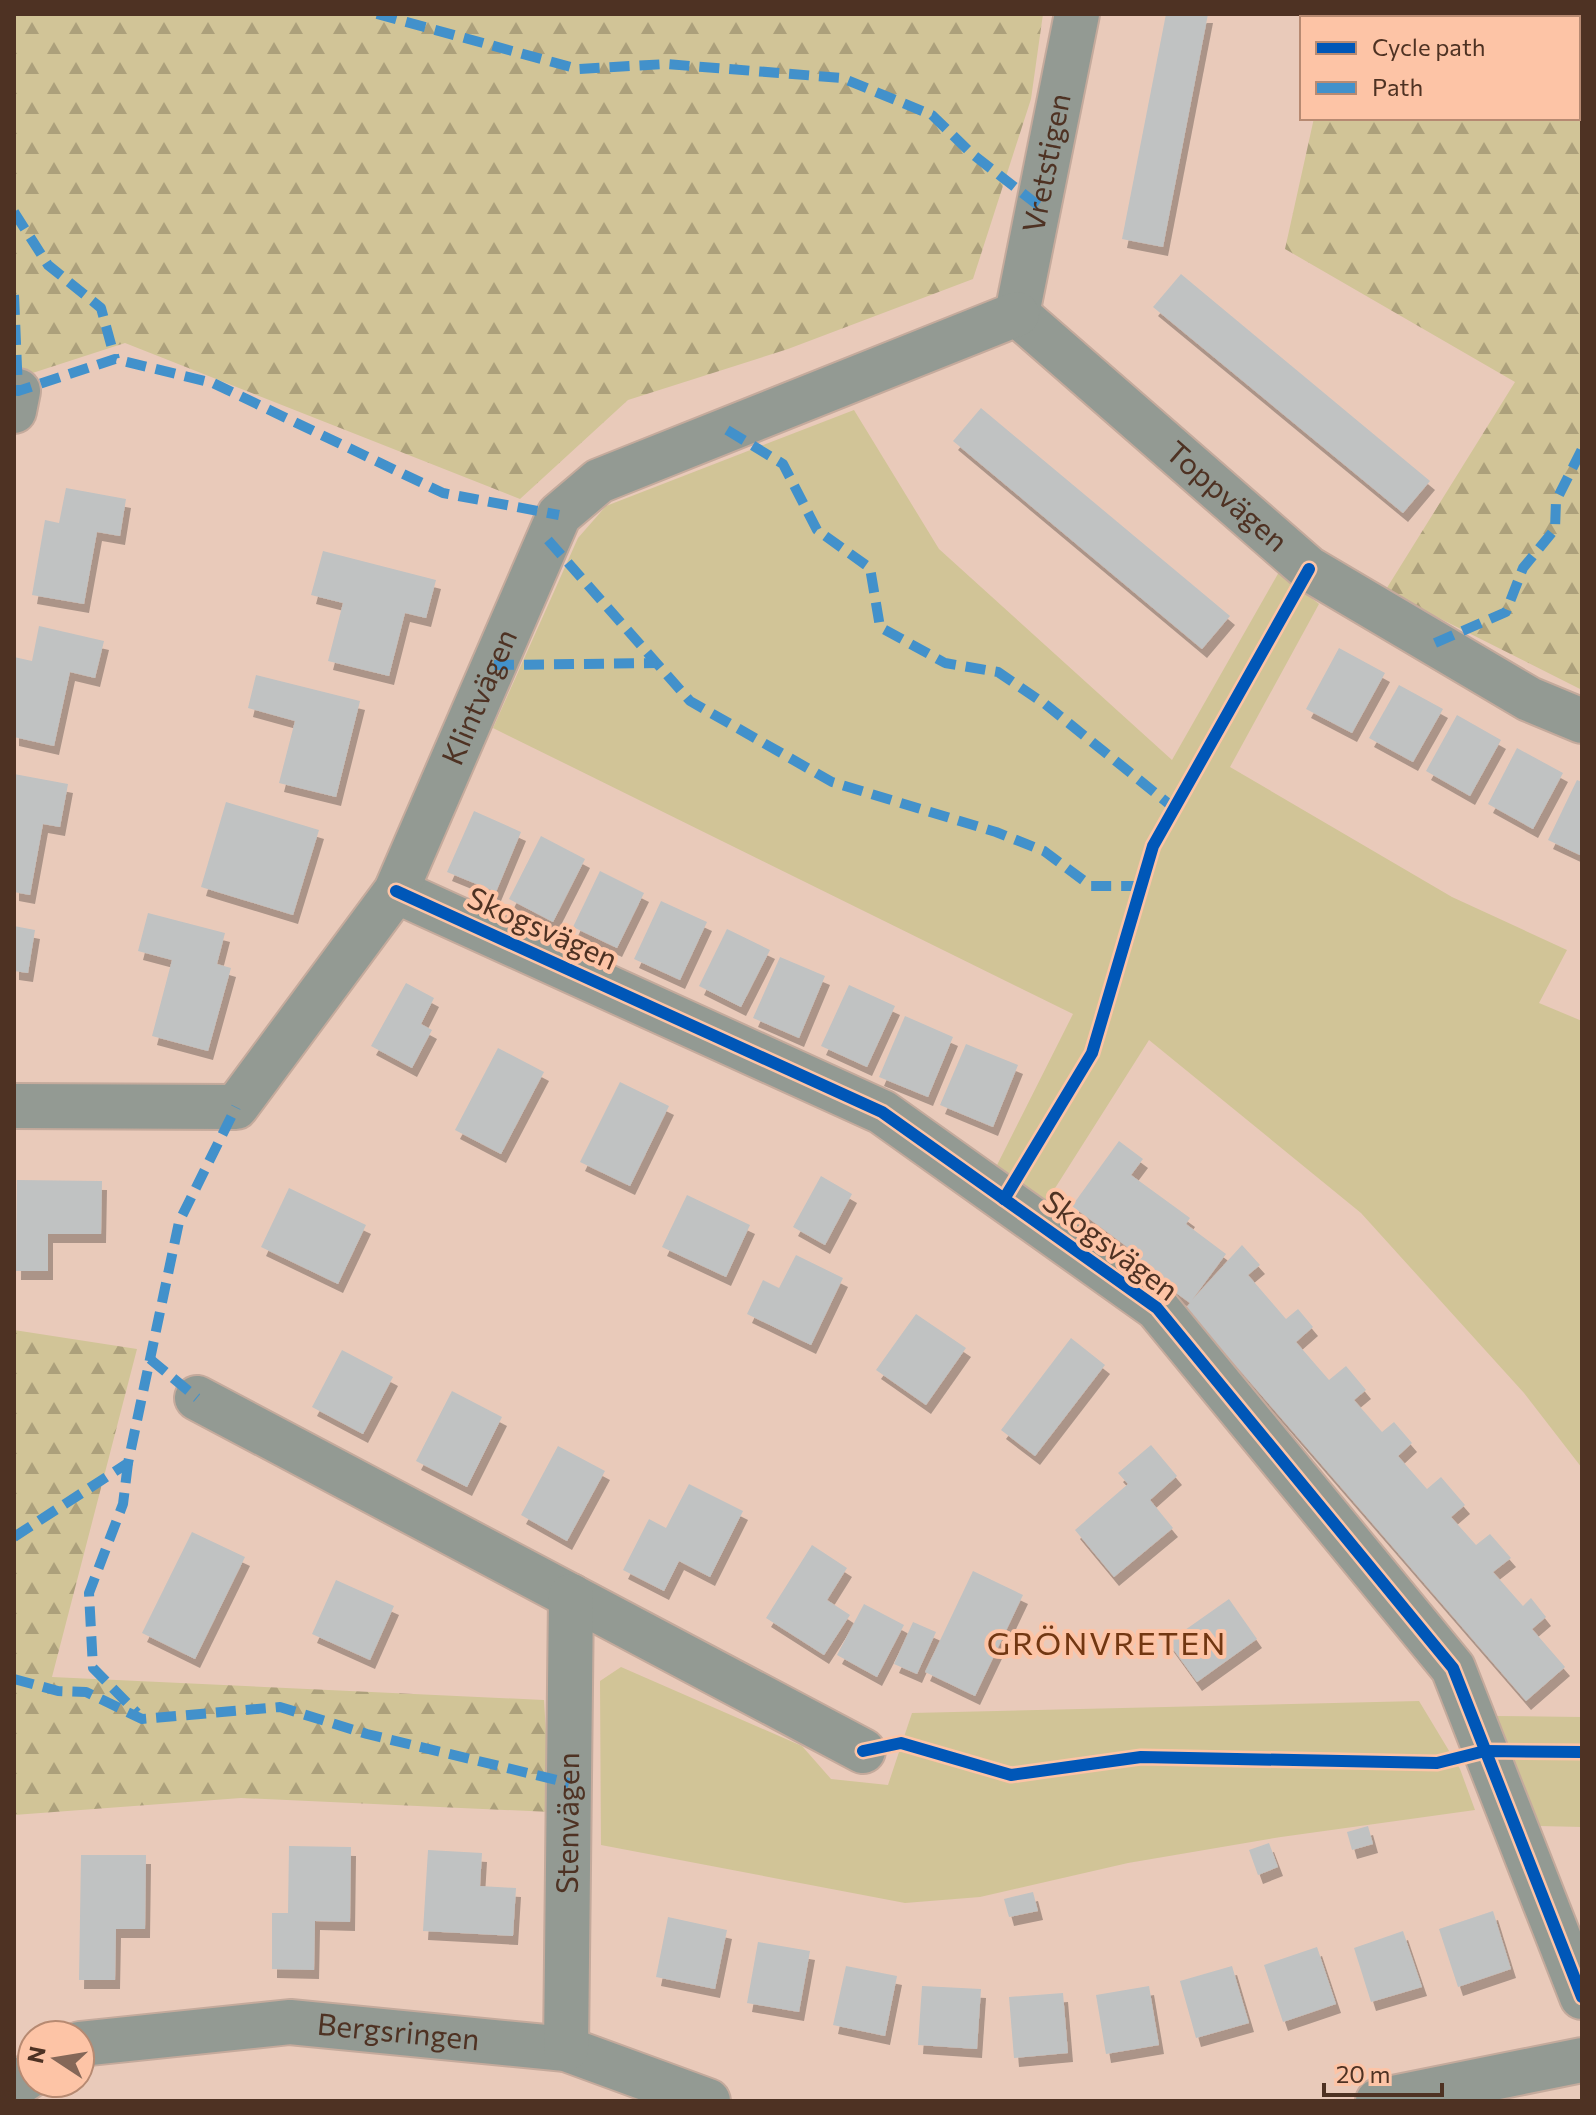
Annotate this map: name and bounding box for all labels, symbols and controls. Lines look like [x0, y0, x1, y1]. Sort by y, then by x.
legend [1300, 16, 1580, 120]
text: Cycle path [1372, 32, 1486, 61]
text: Path [1372, 72, 1423, 101]
street label: Vretstigen [1013, 90, 1077, 235]
street label: Toppvägen [1160, 432, 1297, 558]
street label: Klintvägen [432, 623, 523, 770]
street label: Skogsvägen [462, 877, 624, 976]
street label: Skogsvägen [1036, 1181, 1187, 1307]
district label: GRÖNVRETEN [987, 1622, 1227, 1662]
street label: Stenvägen [547, 1752, 585, 1894]
street label: Bergsringen [316, 2004, 482, 2056]
north arrow [16, 2019, 96, 2099]
text: N [21, 2044, 51, 2066]
scale bar [1324, 2047, 1442, 2097]
text: 20 m [1336, 2059, 1390, 2088]

